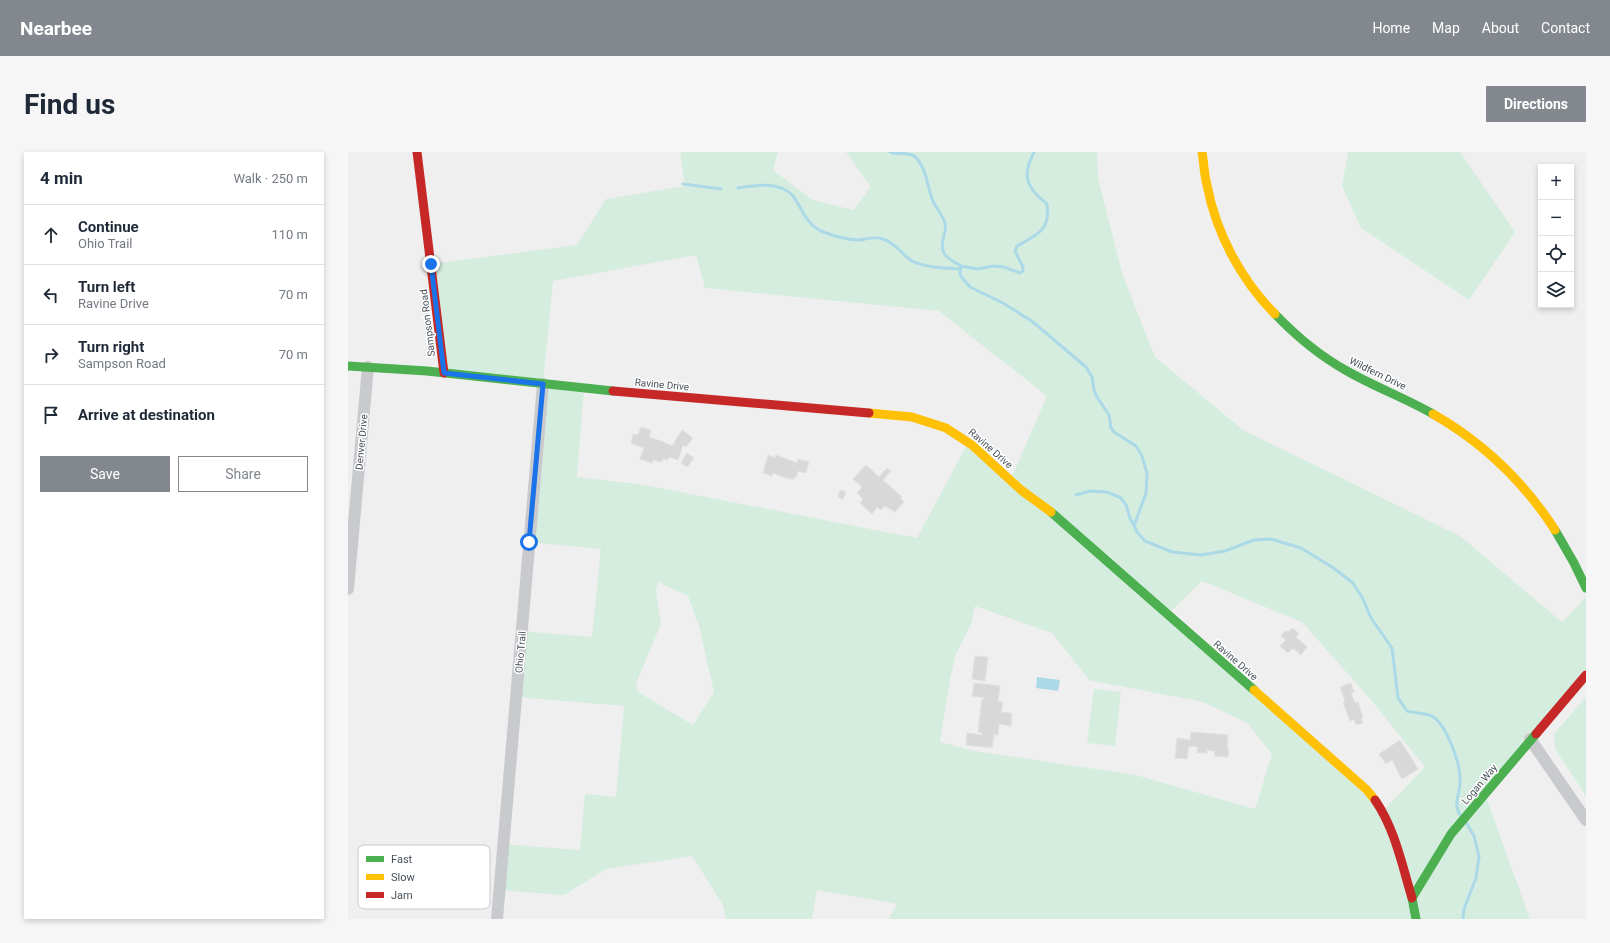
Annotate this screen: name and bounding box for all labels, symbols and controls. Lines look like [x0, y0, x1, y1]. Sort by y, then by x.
text: Nearbee [20, 17, 92, 40]
text: Home [1372, 20, 1410, 36]
text: Map [1432, 20, 1460, 36]
text: About [1482, 20, 1519, 36]
text: Contact [1541, 20, 1590, 36]
button: Directions [1486, 86, 1586, 122]
text: Find us [24, 88, 115, 121]
map controls [1538, 164, 1574, 308]
button: + [1538, 164, 1574, 200]
text: 4 min [40, 168, 83, 188]
text: Walk · 250 m [233, 171, 308, 186]
button: − [1538, 200, 1574, 236]
text: Continue [78, 218, 139, 236]
icon: ahead [40, 224, 62, 246]
text: 110 m [271, 227, 308, 242]
text: Ohio Trail [78, 236, 132, 251]
button: locate [1538, 236, 1574, 272]
route end [422, 255, 440, 273]
button: layers [1538, 272, 1574, 308]
text: Turn left [78, 278, 135, 296]
icon: left [40, 284, 62, 306]
text: 70 m [279, 287, 308, 302]
street label: Sampson Road [418, 289, 437, 357]
text: Ravine Drive [78, 296, 149, 311]
text: Turn right [78, 338, 144, 356]
icon: right [40, 344, 62, 366]
text: 70 m [279, 347, 308, 362]
street label: Wildfern Drive [1348, 355, 1408, 392]
text: Sampson Road [78, 356, 166, 371]
street label: Ravine Drive [634, 377, 690, 392]
icon: arrive [40, 404, 62, 426]
text: Arrive at destination [78, 406, 215, 424]
street label: Denver Drive [354, 414, 369, 470]
street label: Ravine Drive [966, 426, 1015, 470]
button: Save [40, 456, 170, 492]
button: Share [178, 456, 308, 492]
route start [520, 533, 538, 551]
street label: Ohio Trail [513, 631, 528, 673]
street label: Ravine Drive [1211, 638, 1260, 682]
street label: Logan Way [1459, 762, 1499, 807]
legend [358, 845, 490, 909]
text: Fast [391, 853, 413, 866]
text: Slow [391, 871, 415, 884]
text: Jam [391, 889, 413, 902]

